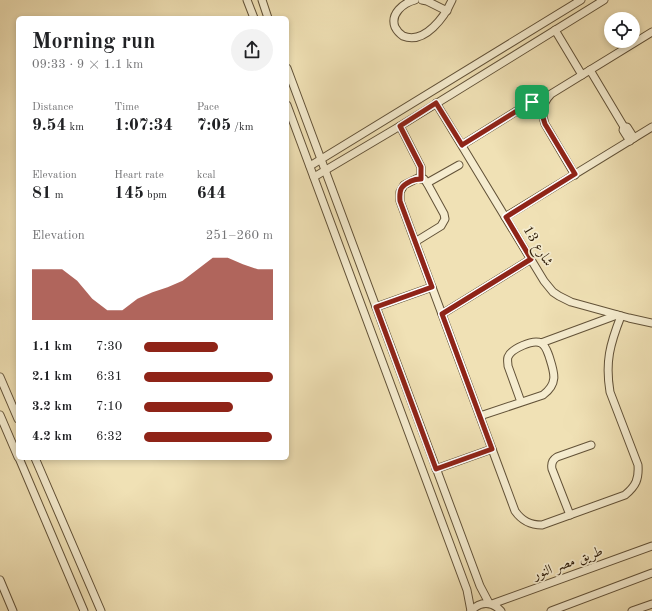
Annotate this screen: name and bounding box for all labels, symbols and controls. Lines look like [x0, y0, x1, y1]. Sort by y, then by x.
map controls [604, 12, 640, 48]
button: locate [604, 12, 640, 48]
button: share [231, 29, 273, 71]
text: Morning run [32, 31, 155, 53]
text: 09:33 · 9 × 1.1 km [32, 58, 143, 71]
pin [515, 85, 549, 119]
icon: arrive [521, 91, 543, 113]
text: Distance [32, 102, 73, 113]
text: Time [114, 102, 139, 113]
text: Pace [197, 102, 219, 113]
text: 9.54 [32, 117, 66, 134]
text: 1:07:34 [114, 117, 173, 134]
text: 7:05 [197, 117, 231, 134]
text: km [66, 122, 84, 133]
text: /km [231, 122, 253, 133]
text: Elevation [32, 170, 77, 181]
text: Heart rate [114, 170, 164, 181]
text: kcal [197, 170, 216, 181]
text: 81 [32, 185, 52, 202]
text: 145 [114, 185, 144, 202]
text: 644 [197, 185, 226, 202]
text: m [52, 190, 64, 201]
text: bpm [144, 190, 167, 201]
street label: شارع 13 [517, 223, 555, 271]
text: Elevation [32, 229, 85, 242]
text: 251–260 m [206, 229, 273, 242]
text: 1.1 km [32, 340, 72, 353]
text: 7:30 [96, 340, 122, 353]
text: 2.1 km [32, 370, 72, 383]
text: 6:31 [96, 370, 122, 383]
text: 3.2 km [32, 400, 72, 413]
text: 7:10 [96, 400, 122, 413]
text: 4.2 km [32, 430, 72, 443]
text: 6:32 [96, 430, 122, 443]
street label: طريق مصر النور [529, 544, 605, 585]

